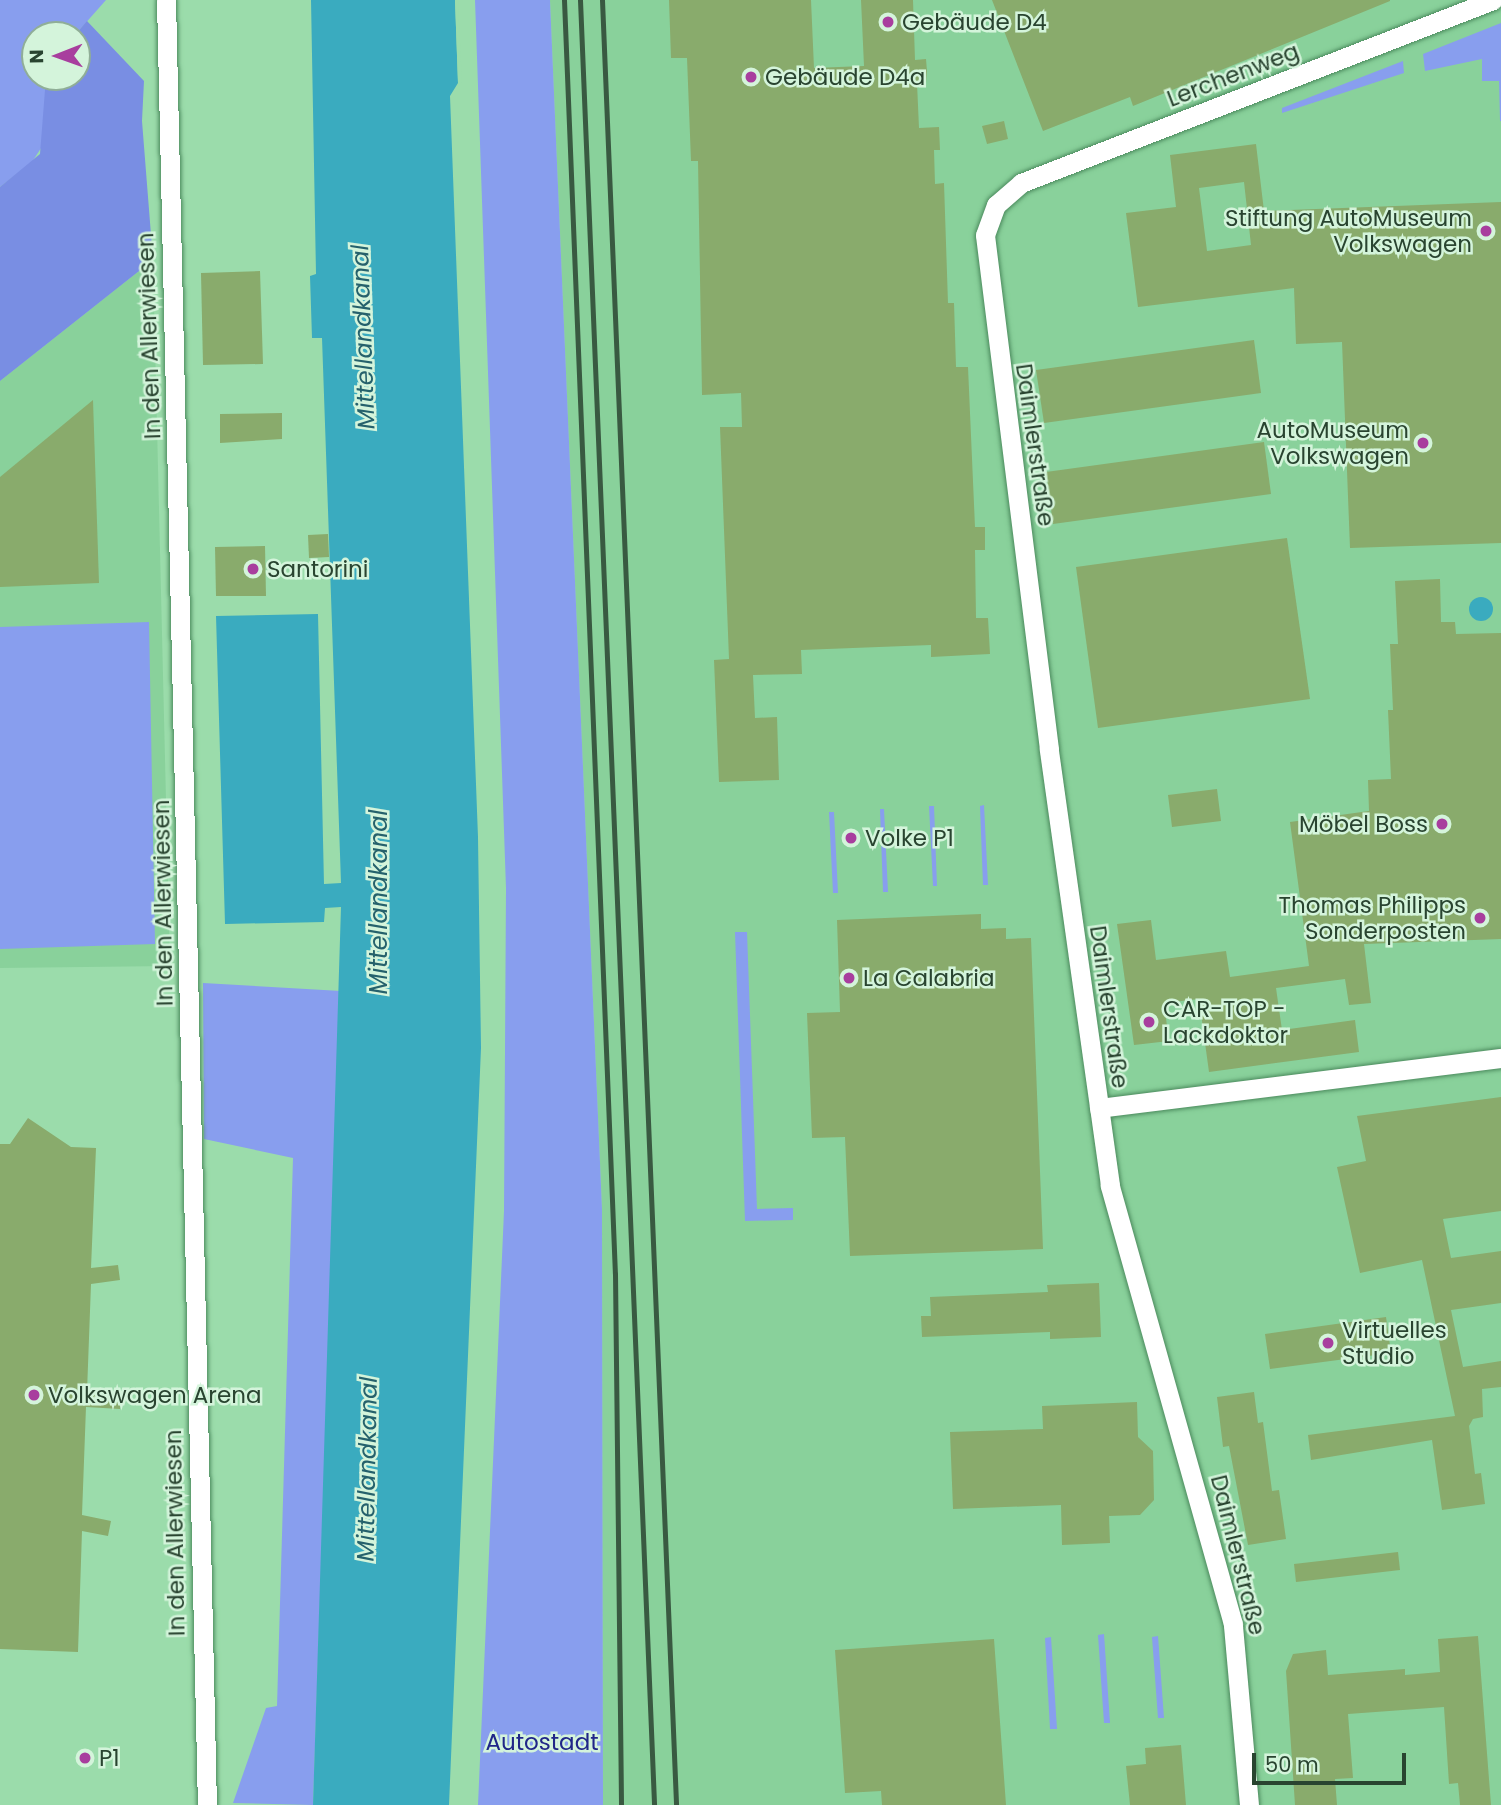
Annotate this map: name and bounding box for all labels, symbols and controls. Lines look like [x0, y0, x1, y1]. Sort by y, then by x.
place label: Gebäude D4 [902, 8, 1047, 36]
marker: Gebäude D4 [880, 14, 896, 30]
north arrow [21, 21, 91, 91]
street label: Lerchenweg [1163, 37, 1303, 113]
text: N [23, 49, 50, 64]
place label: Gebäude D4a [765, 63, 925, 91]
marker: Gebäude D4a [743, 69, 759, 85]
place label: Stiftung AutoMuseum Volkswagen [1225, 204, 1472, 258]
marker: Stiftung AutoMuseum Volkswagen [1478, 223, 1494, 239]
street label: In den Allerwiesen [132, 232, 166, 440]
water label: Mittellandkanal [345, 244, 381, 430]
street label: Daimlerstraße [1010, 362, 1060, 528]
place label: AutoMuseum Volkswagen [1256, 416, 1409, 470]
marker: AutoMuseum Volkswagen [1415, 435, 1431, 451]
place label: Santorini [267, 555, 368, 583]
marker: Santorini [245, 561, 261, 577]
street label: In den Allerwiesen [147, 799, 179, 1007]
water label: Mittellandkanal [365, 810, 393, 994]
place label: Möbel Boss [1299, 810, 1428, 838]
marker: Möbel Boss [1434, 816, 1450, 832]
place label: Volke P1 [865, 824, 954, 852]
marker: Volke P1 [843, 830, 859, 846]
place label: Thomas Philipps Sonderposten [1279, 891, 1466, 945]
marker: Thomas Philipps Sonderposten [1472, 910, 1488, 926]
street label: Daimlerstraße [1084, 924, 1134, 1090]
place label: La Calabria [863, 964, 994, 992]
marker: La Calabria [841, 970, 857, 986]
place label: CAR-TOP - Lackdoktor [1163, 995, 1288, 1049]
marker: CAR-TOP - Lackdoktor [1141, 1014, 1157, 1030]
place label: Virtuelles Studio [1342, 1316, 1447, 1370]
marker: Virtuelles Studio [1320, 1335, 1336, 1351]
water label: Mittellandkanal [351, 1376, 383, 1562]
place label: Volkswagen Arena [48, 1381, 261, 1409]
marker: Volkswagen Arena [26, 1387, 42, 1403]
street label: In den Allerwiesen [159, 1429, 191, 1637]
street label: Daimlerstraße [1205, 1472, 1271, 1638]
park label: Autostadt [485, 1728, 599, 1756]
scale bar [1256, 1738, 1410, 1782]
place label: P1 [99, 1744, 120, 1772]
marker: P1 [77, 1750, 93, 1766]
text: 50 m [1265, 1750, 1319, 1779]

